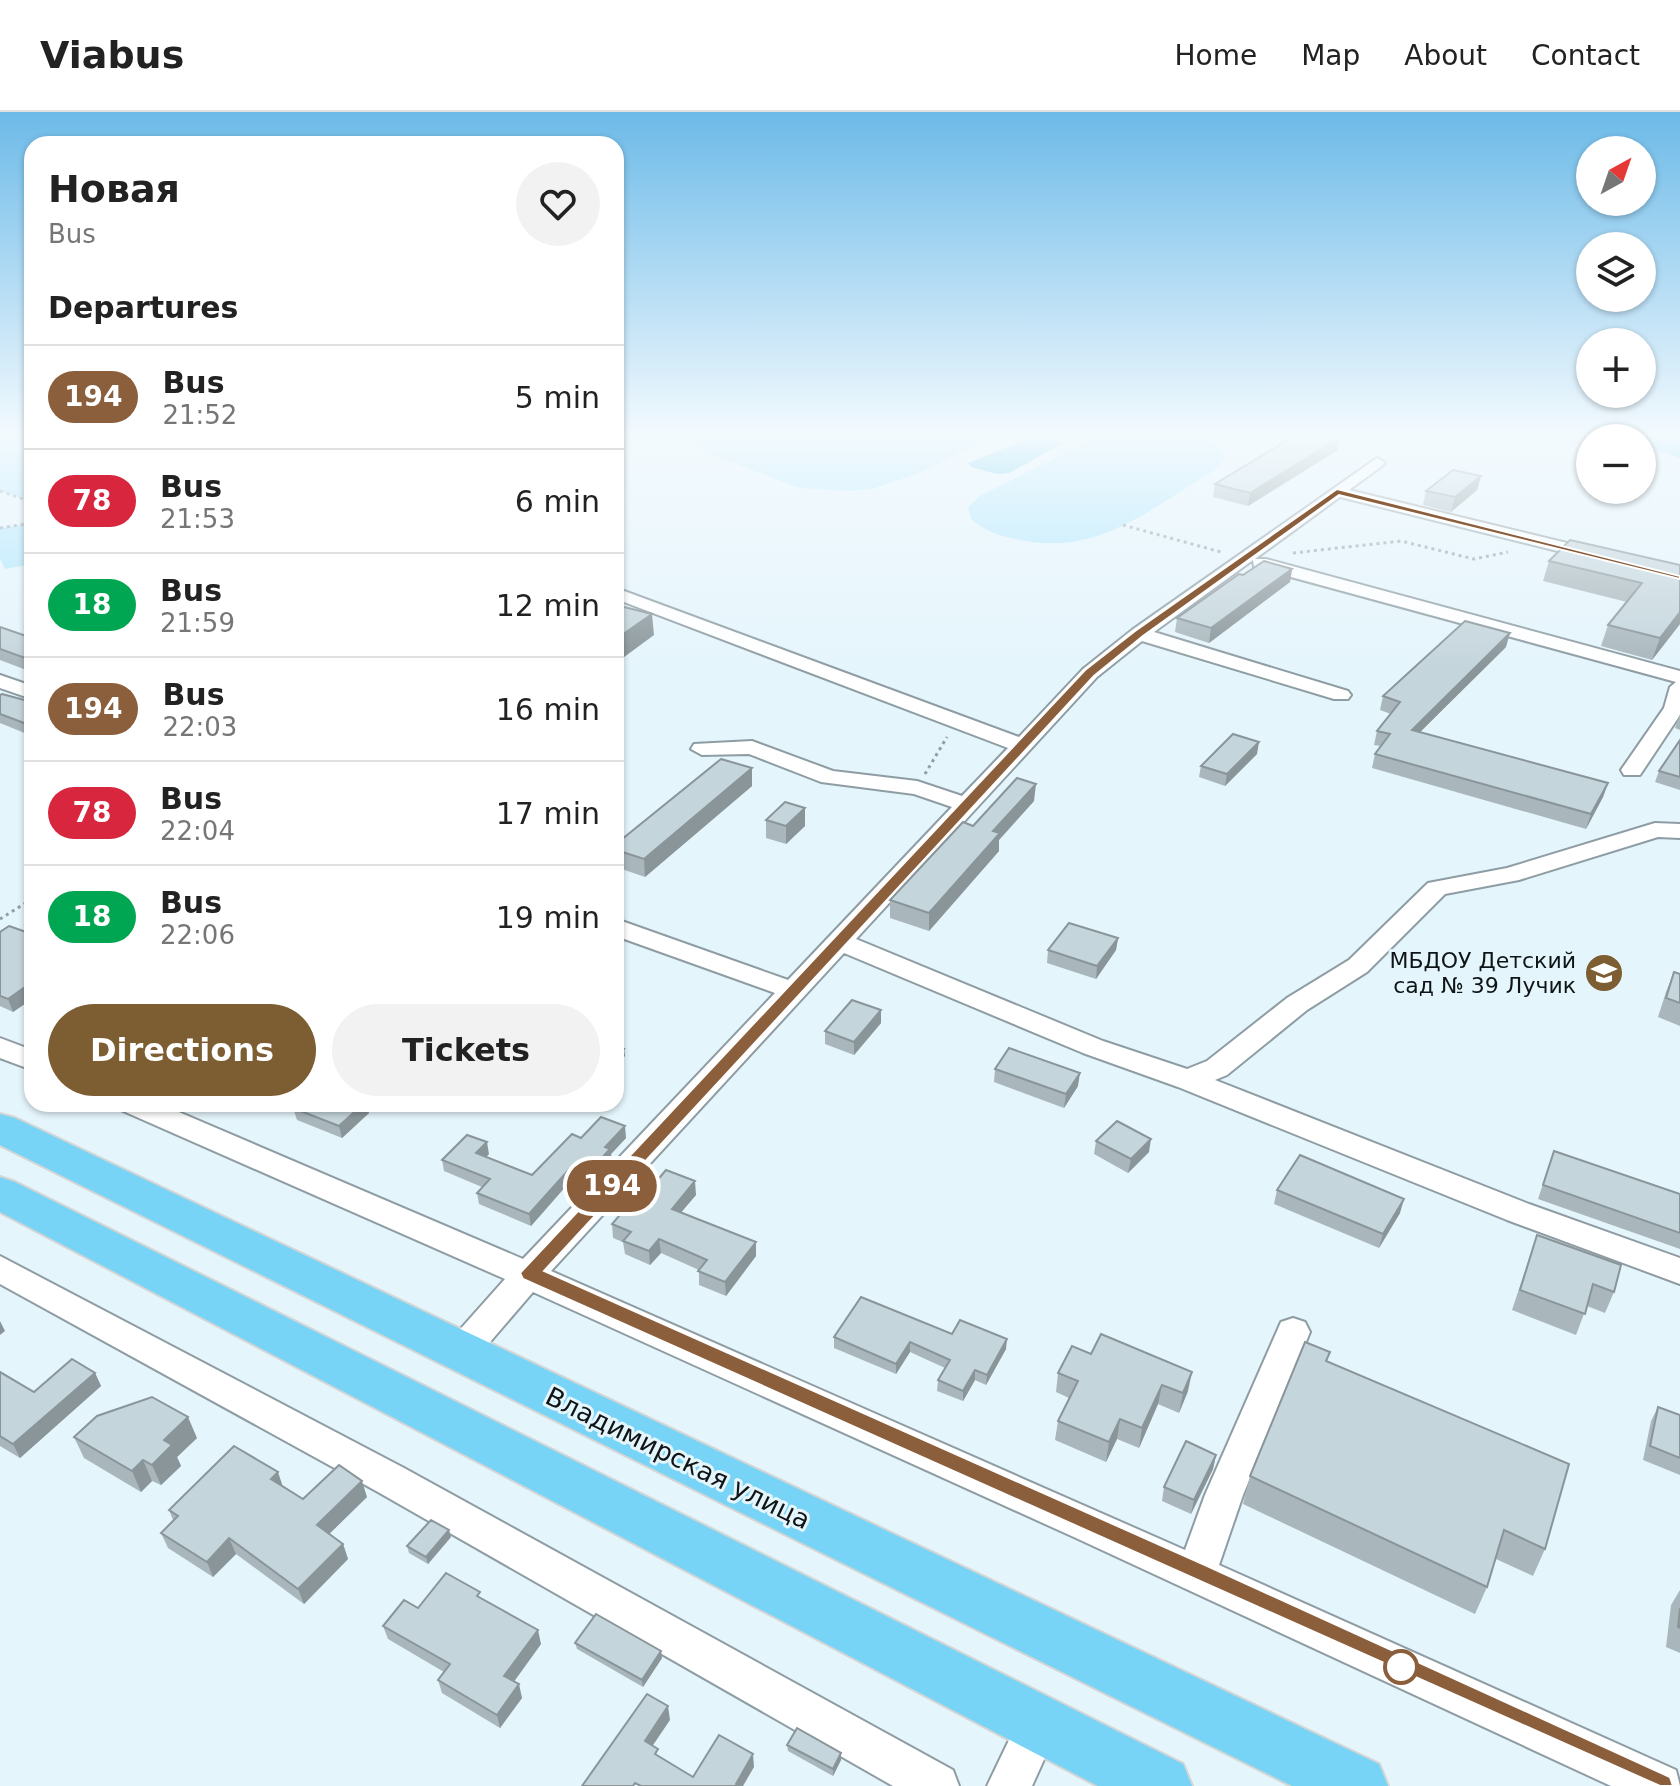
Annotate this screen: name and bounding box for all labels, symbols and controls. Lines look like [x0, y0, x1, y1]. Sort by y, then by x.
text: Viabus [40, 33, 184, 77]
text: Home [1174, 39, 1257, 72]
text: Map [1301, 39, 1360, 72]
text: About [1404, 39, 1487, 72]
text: Contact [1531, 39, 1640, 72]
north arrow [1576, 136, 1656, 216]
map controls [1576, 136, 1656, 504]
button: heart [516, 162, 600, 246]
text: Новая [48, 167, 180, 211]
text: Bus [48, 219, 96, 249]
button: layers [1576, 232, 1656, 312]
text: Departures [48, 290, 238, 325]
button: + [1576, 328, 1656, 408]
text: Bus [162, 365, 225, 400]
text: 194 [64, 380, 122, 413]
text: 5 min [515, 380, 600, 415]
text: 21:52 [162, 400, 237, 430]
button: − [1576, 424, 1656, 504]
text: Bus [160, 469, 222, 504]
text: 78 [73, 484, 111, 517]
text: 6 min [515, 484, 600, 519]
text: 21:53 [160, 504, 235, 534]
text: Bus [160, 573, 222, 608]
text: 18 [73, 588, 111, 621]
text: 12 min [496, 588, 600, 623]
text: 21:59 [160, 608, 235, 638]
text: Bus [162, 677, 225, 712]
text: 194 [64, 692, 122, 725]
text: 16 min [496, 692, 600, 727]
text: 22:03 [162, 712, 237, 742]
text: Bus [160, 781, 222, 816]
text: 78 [73, 796, 111, 829]
text: 17 min [496, 796, 600, 831]
text: 22:04 [160, 816, 235, 846]
text: Bus [160, 885, 222, 920]
text: 18 [73, 900, 111, 933]
text: 19 min [496, 900, 600, 935]
text: 22:06 [160, 920, 235, 950]
place label: МБДОУ Детский сад № 39 Лучик [1390, 948, 1576, 998]
school or university icon: МБДОУ Детский сад № 39 Лучик [1583, 952, 1625, 994]
button: Directions [48, 1004, 316, 1096]
button: Tickets [332, 1004, 600, 1096]
line badge: 194 [566, 1160, 658, 1212]
text: 194 [583, 1169, 641, 1202]
street label: Владимирская улица [541, 1381, 815, 1535]
unlabelled marker [1384, 1650, 1418, 1684]

